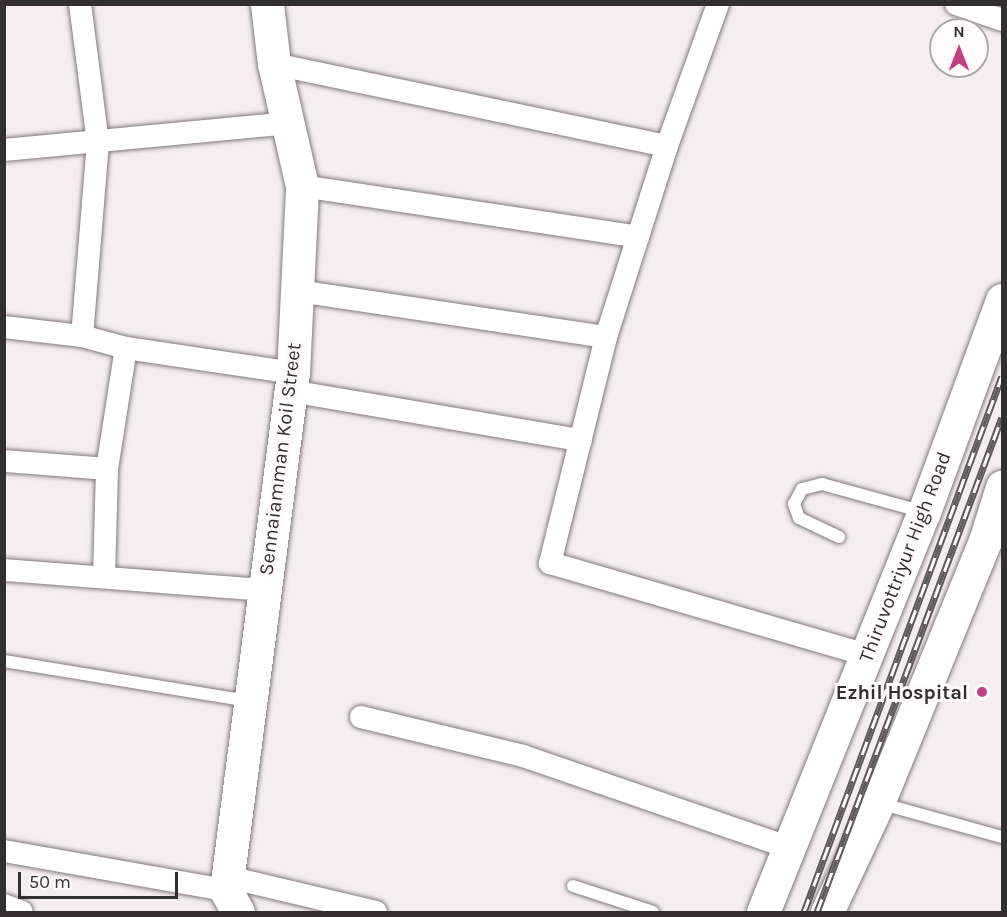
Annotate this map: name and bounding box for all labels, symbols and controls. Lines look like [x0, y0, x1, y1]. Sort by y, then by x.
north arrow [929, 18, 989, 78]
text: N [953, 22, 965, 41]
street label: Sennaiamman Koil Street [254, 341, 306, 577]
street label: Thiruvottriyur High Road [854, 448, 956, 666]
place label: Ezhil Hospital [836, 680, 968, 704]
marker: Ezhil Hospital [973, 683, 991, 701]
scale bar [21, 860, 182, 898]
text: 50 m [29, 871, 71, 893]

